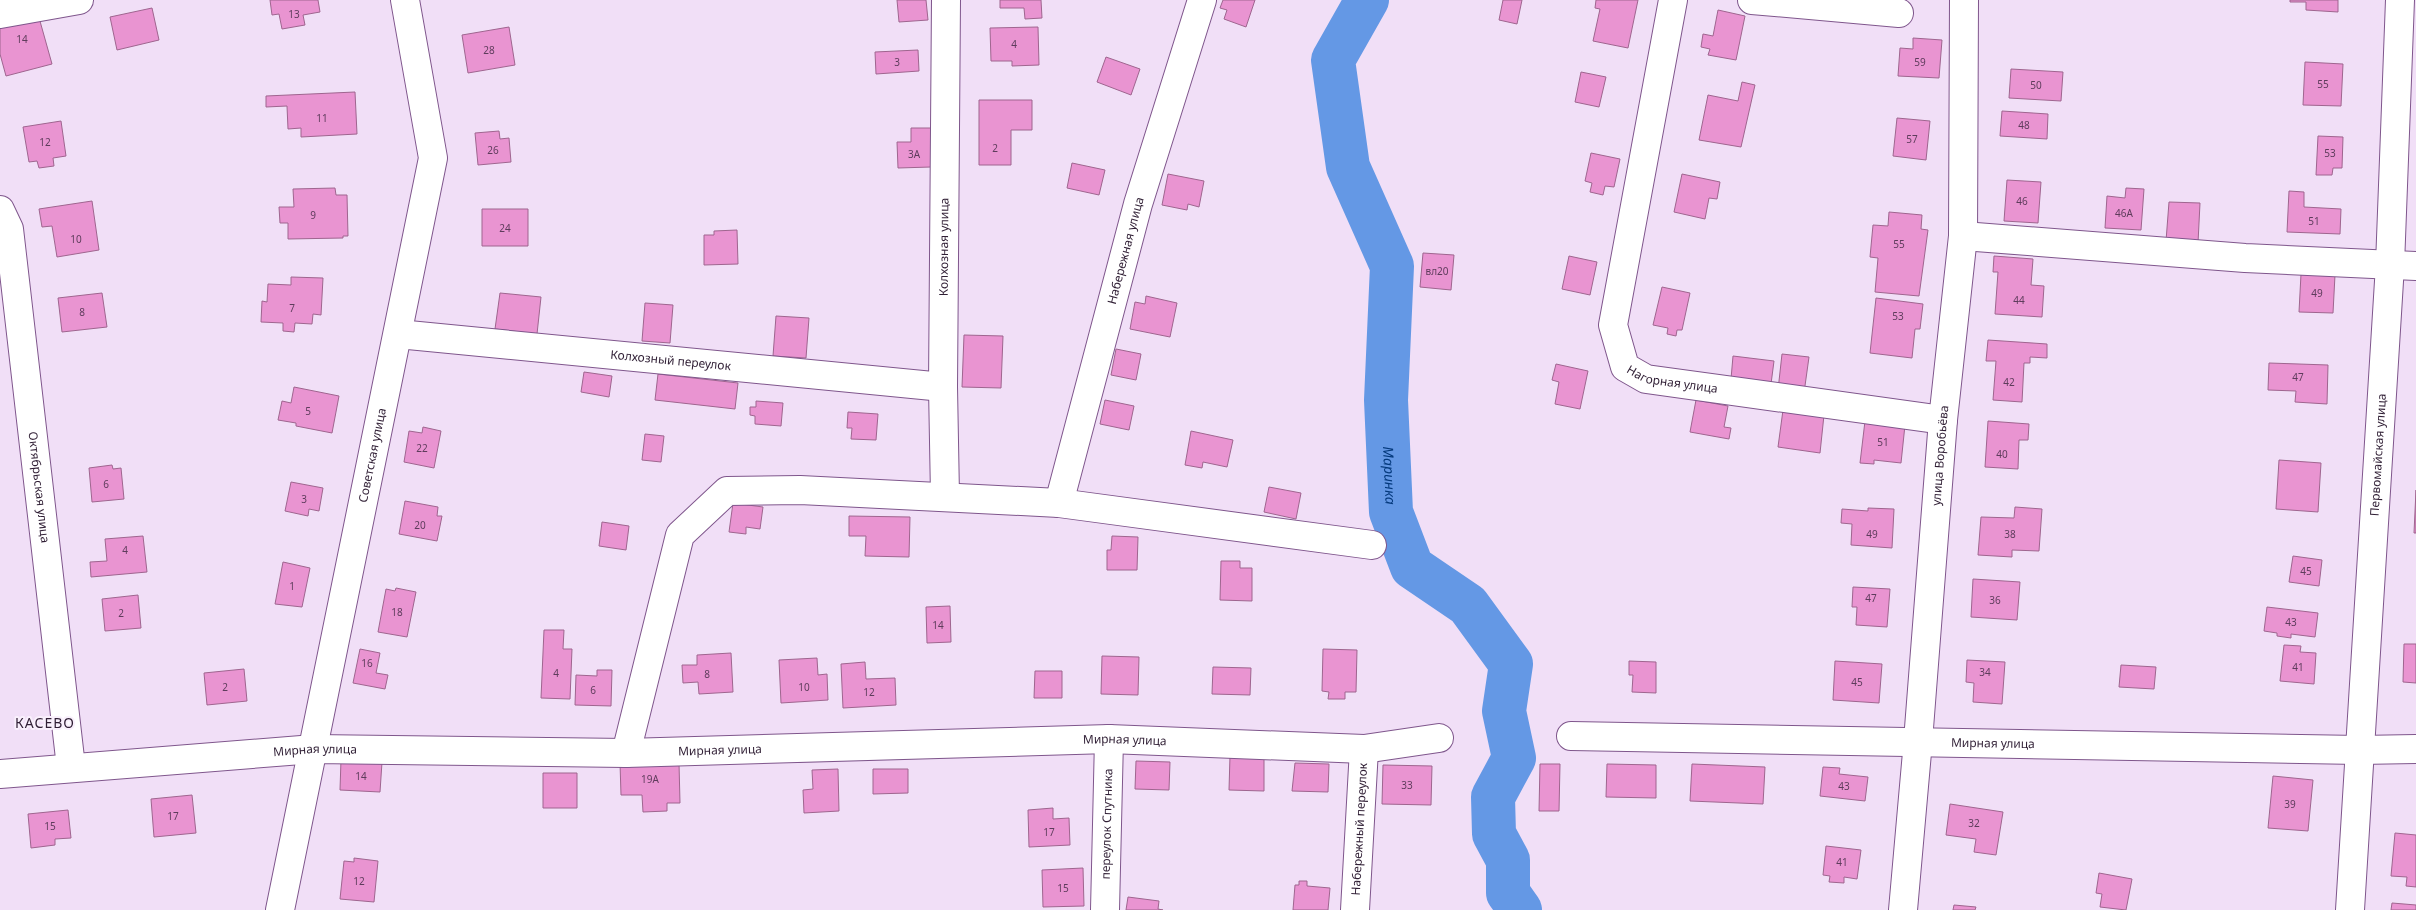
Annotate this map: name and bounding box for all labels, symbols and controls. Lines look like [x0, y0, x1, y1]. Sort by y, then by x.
house number: 13 [288, 7, 300, 21]
house number: 14 [16, 32, 28, 46]
house number: 4 [1011, 37, 1017, 51]
house number: 28 [483, 43, 495, 57]
house number: 3 [894, 55, 900, 69]
house number: 59 [1914, 55, 1926, 69]
house number: 55 [2317, 77, 2329, 91]
house number: 50 [2030, 78, 2042, 92]
house number: 11 [316, 111, 328, 125]
house number: 48 [2018, 118, 2030, 132]
house number: 57 [1906, 132, 1918, 146]
house number: 12 [39, 135, 51, 149]
house number: 2 [992, 141, 998, 155]
house number: 26 [487, 143, 499, 157]
house number: 53 [2324, 146, 2336, 160]
house number: 3А [908, 147, 921, 161]
house number: 46 [2016, 194, 2028, 208]
street label: Набережная улица [1103, 195, 1148, 306]
street label: Колхозная улица [935, 198, 952, 296]
house number: 46А [2115, 206, 2134, 220]
house number: 9 [310, 208, 316, 222]
house number: 51 [2308, 214, 2320, 228]
house number: 24 [499, 221, 511, 235]
house number: 10 [70, 232, 82, 246]
house number: 55 [1893, 237, 1905, 251]
house number: вл20 [1426, 264, 1449, 278]
house number: 49 [2311, 286, 2323, 300]
house number: 44 [2013, 293, 2025, 307]
house number: 7 [289, 301, 295, 315]
house number: 8 [79, 305, 85, 319]
house number: 53 [1892, 309, 1904, 323]
street label: Колхозный переулок [610, 346, 732, 374]
street label: Нагорная улица [1624, 361, 1719, 397]
house number: 47 [2292, 370, 2304, 384]
house number: 42 [2003, 375, 2015, 389]
street label: Первомайская улица [2365, 393, 2390, 517]
house number: 5 [305, 404, 311, 418]
street label: улица Воробьёва [1927, 405, 1953, 506]
street label: Советская улица [354, 406, 390, 504]
street label: Октябрьская улица [24, 431, 54, 544]
house number: 51 [1877, 435, 1889, 449]
house number: 22 [416, 441, 428, 455]
water label: Маринка [1379, 446, 1401, 505]
house number: 40 [1996, 447, 2008, 461]
house number: 6 [103, 477, 109, 491]
house number: 3 [301, 492, 307, 506]
house number: 20 [414, 518, 426, 532]
house number: 49 [1866, 527, 1878, 541]
house number: 38 [2004, 527, 2016, 541]
house number: 4 [122, 543, 128, 557]
house number: 45 [2300, 564, 2312, 578]
house number: 1 [289, 579, 295, 593]
house number: 47 [1865, 591, 1877, 605]
house number: 36 [1989, 593, 2001, 607]
house number: 18 [391, 605, 403, 619]
house number: 2 [118, 606, 124, 620]
house number: 43 [2285, 615, 2297, 629]
house number: 14 [932, 618, 944, 632]
house number: 16 [361, 656, 373, 670]
house number: 41 [2292, 660, 2304, 674]
house number: 34 [1979, 665, 1991, 679]
house number: 4 [553, 666, 559, 680]
house number: 8 [704, 667, 710, 681]
house number: 45 [1851, 675, 1863, 689]
house number: 2 [222, 680, 228, 694]
house number: 10 [798, 680, 810, 694]
house number: 6 [590, 683, 596, 697]
house number: 12 [863, 685, 875, 699]
district label: КАСЕВО [15, 713, 75, 732]
street label: Мирная улица [1083, 730, 1167, 749]
street label: Мирная улица [1951, 734, 2035, 752]
street label: Мирная улица [273, 740, 357, 760]
street label: Мирная улица [678, 740, 762, 759]
street label: Набережный переулок [1347, 762, 1371, 896]
street label: переулок Спутника [1097, 768, 1116, 880]
house number: 14 [355, 769, 367, 783]
house number: 19А [641, 772, 660, 786]
house number: 33 [1401, 778, 1413, 792]
house number: 43 [1838, 779, 1850, 793]
house number: 39 [2284, 797, 2296, 811]
house number: 17 [167, 809, 179, 823]
house number: 32 [1968, 816, 1980, 830]
house number: 15 [44, 819, 56, 833]
house number: 17 [1043, 825, 1055, 839]
house number: 41 [1836, 855, 1848, 869]
house number: 12 [353, 874, 365, 888]
house number: 15 [1057, 881, 1069, 895]

